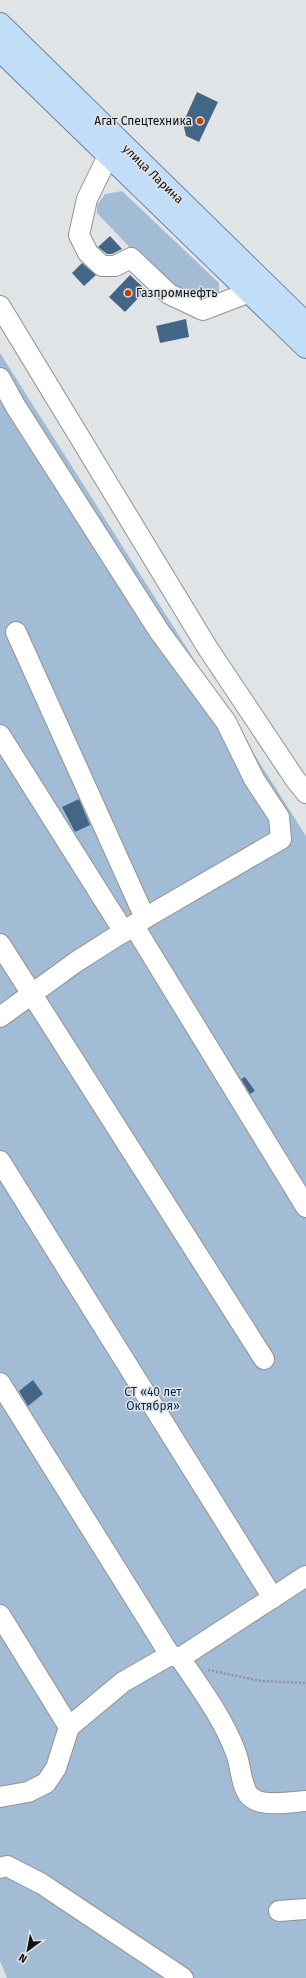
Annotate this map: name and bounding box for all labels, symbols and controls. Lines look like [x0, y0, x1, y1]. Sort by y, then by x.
place label: Агат Спецтехника [94, 114, 192, 128]
marker: Агат Спецтехника [195, 116, 205, 126]
street label: улица Ларина [120, 142, 186, 206]
place label: Газпромнефть [136, 286, 217, 300]
marker: Газпромнефть [123, 288, 133, 298]
park label: СТ «40 лет Октября» [124, 1385, 182, 1413]
north arrow [8, 1930, 48, 1970]
text: N [16, 1951, 30, 1966]

